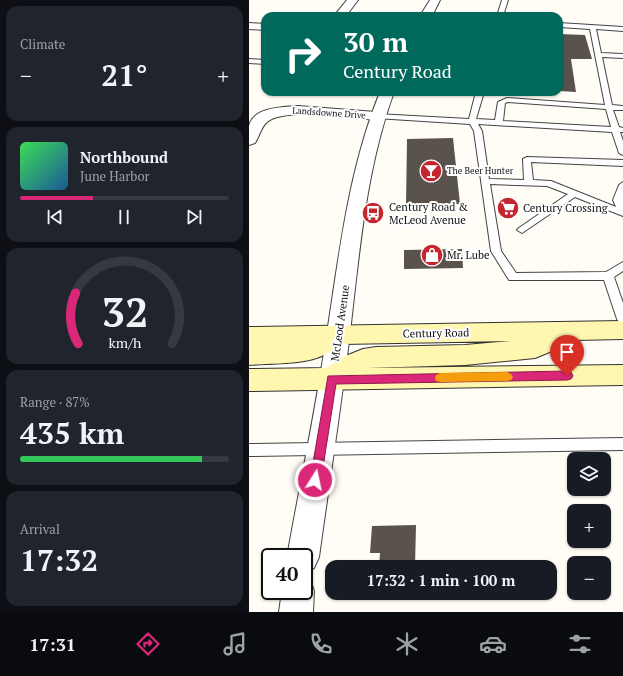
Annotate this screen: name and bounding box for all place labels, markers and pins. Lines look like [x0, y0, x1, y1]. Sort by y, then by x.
bar icon: The Beer Hunter [418, 158, 444, 184]
place label: The Beer Hunter [447, 165, 514, 177]
supermarket icon: Century Crossing [495, 195, 521, 221]
bus stop icon: Century Road & McLeod Avenue [360, 200, 386, 226]
place label: Century Road & McLeod Avenue [389, 200, 468, 227]
place label: Century Crossing [523, 201, 608, 215]
shop icon: Mr. Lube [419, 242, 445, 268]
place label: Mr. Lube [447, 248, 490, 262]
pin [550, 335, 584, 376]

